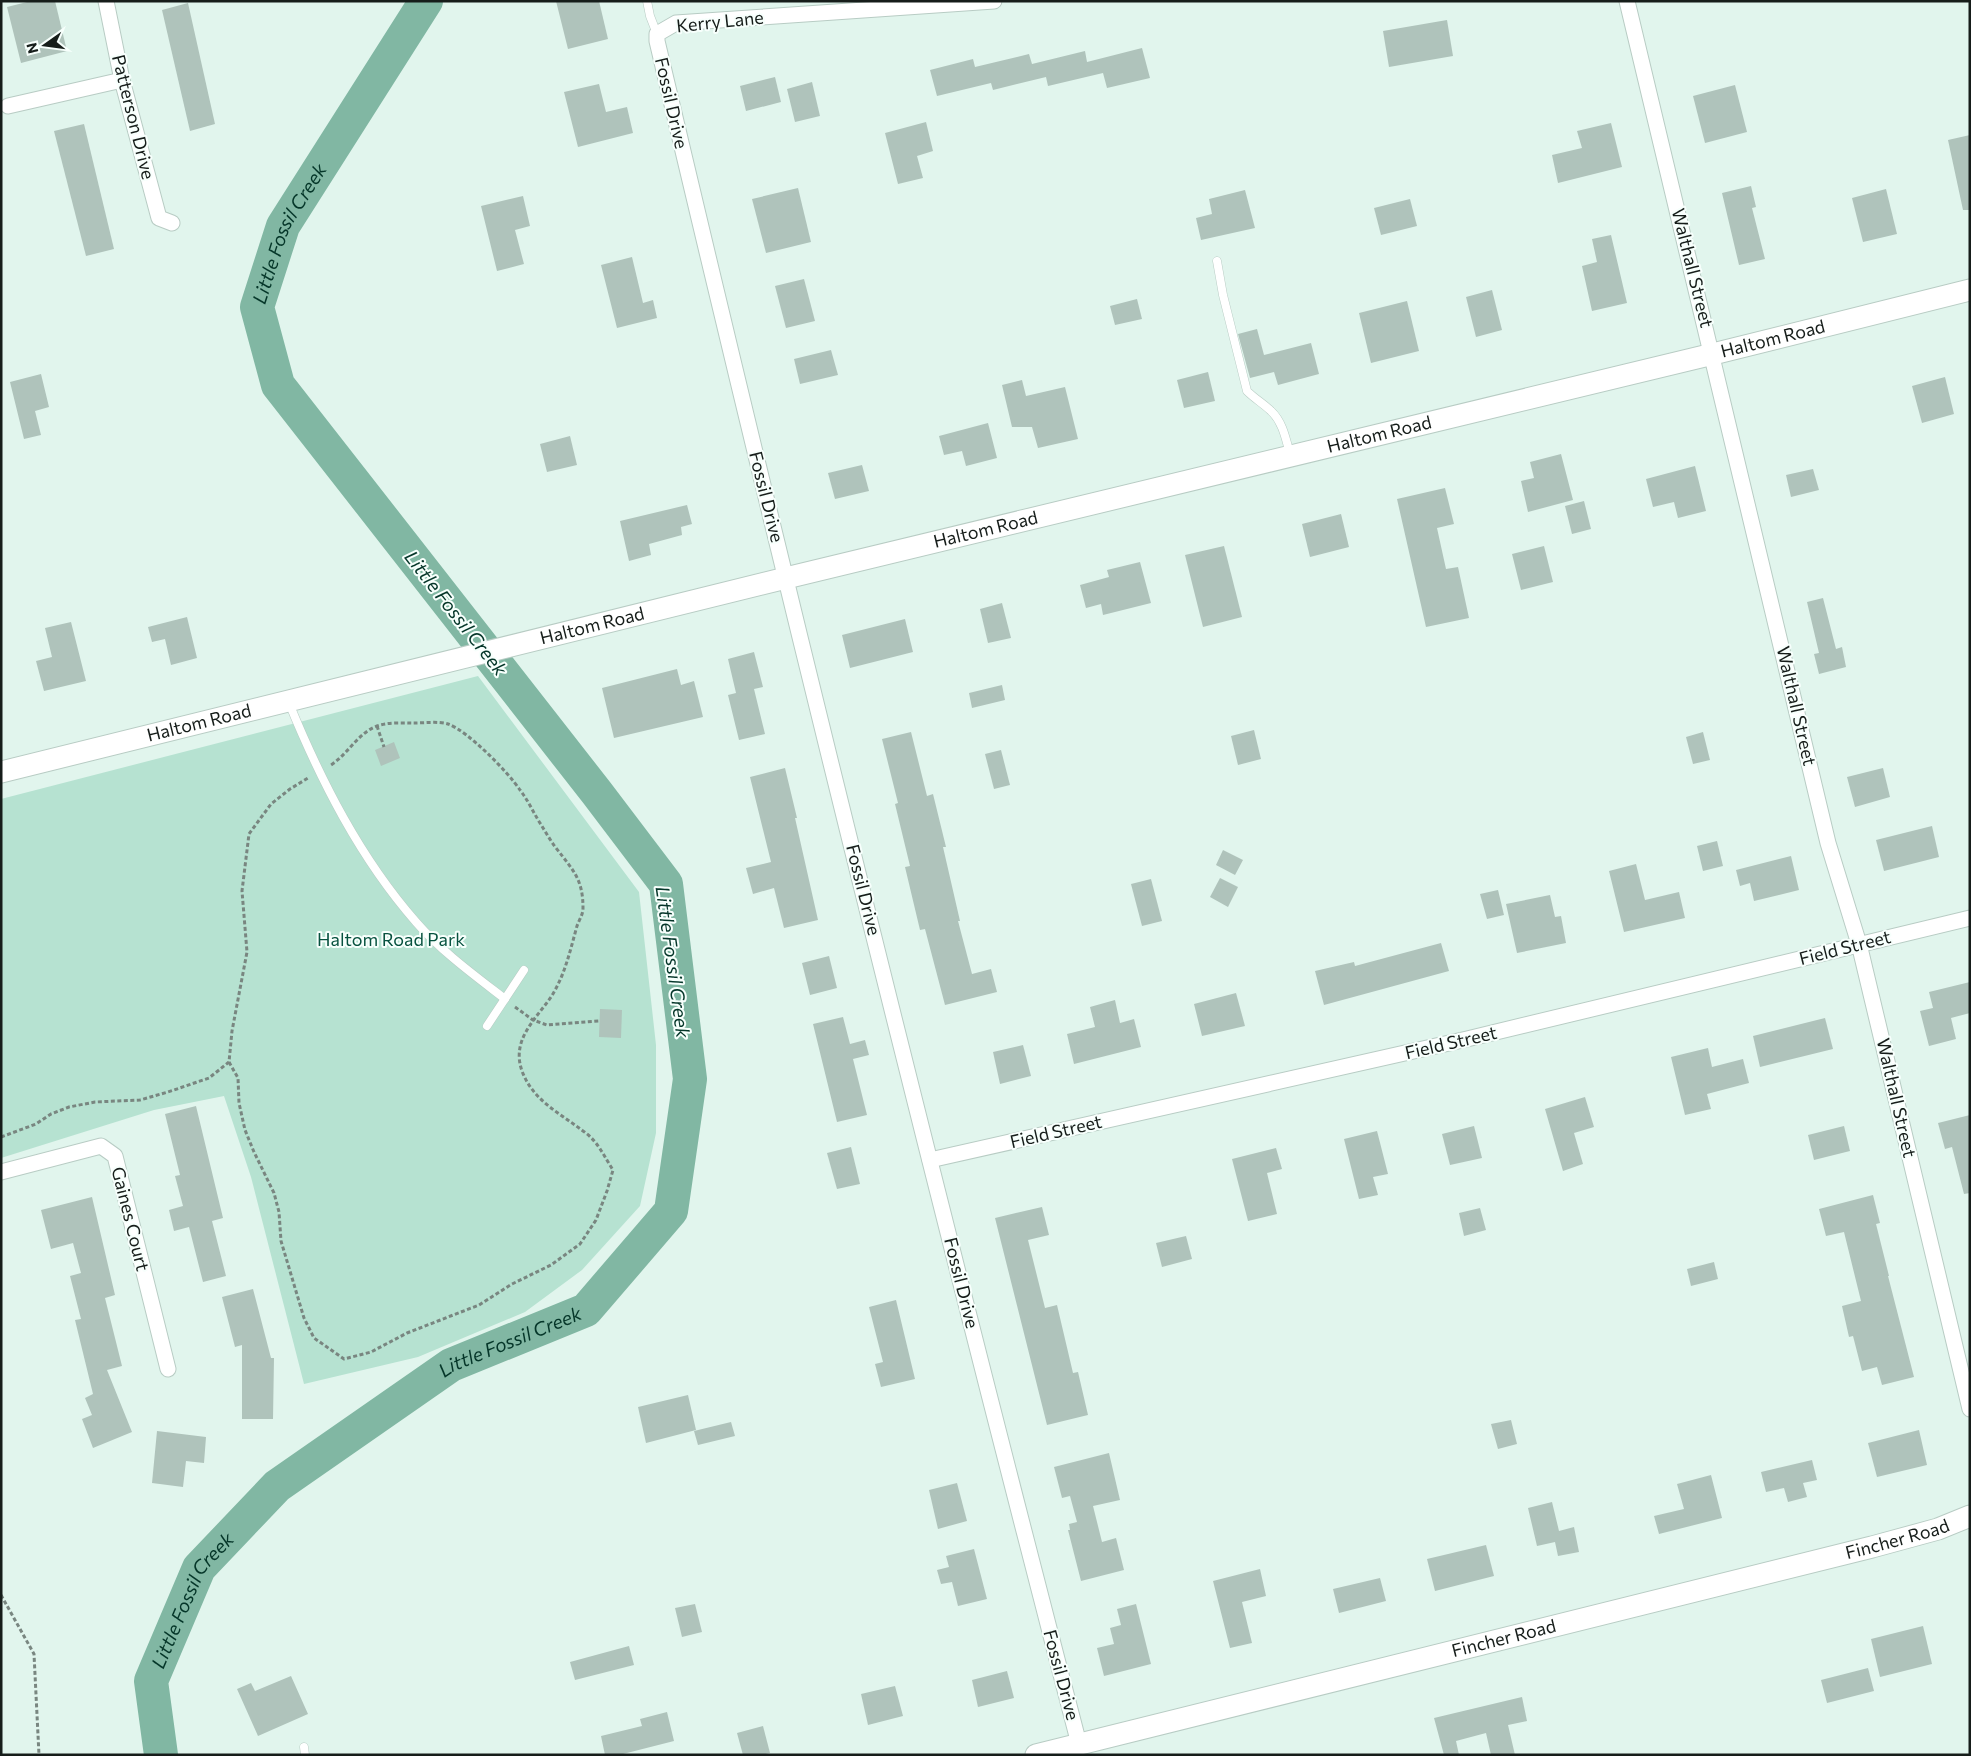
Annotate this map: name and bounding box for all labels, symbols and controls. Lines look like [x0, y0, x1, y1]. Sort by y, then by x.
street label: Kerry Lane [675, 5, 765, 37]
north arrow [20, 20, 70, 70]
text: N [22, 41, 41, 55]
street label: Patterson Drive [108, 52, 160, 181]
street label: Fossil Drive [651, 55, 693, 151]
water label: Little Fossil Creek [247, 158, 331, 306]
street label: Walthall Street [1668, 206, 1718, 330]
street label: Haltom Road [1718, 315, 1827, 362]
street label: Haltom Road [1325, 410, 1434, 457]
street label: Fossil Drive [745, 449, 789, 545]
street label: Haltom Road [931, 506, 1040, 552]
water label: Little Fossil Creek [400, 545, 513, 680]
street label: Haltom Road [538, 601, 646, 648]
street label: Walthall Street [1773, 644, 1821, 768]
street label: Haltom Road [144, 699, 253, 746]
street label: Fossil Drive [842, 842, 886, 938]
water label: Little Fossil Creek [651, 885, 696, 1040]
street label: Field Street [1797, 925, 1893, 969]
park label: Haltom Road Park [317, 928, 465, 950]
street label: Field Street [1403, 1021, 1499, 1063]
street label: Walthall Street [1873, 1036, 1921, 1160]
street label: Field Street [1008, 1110, 1104, 1152]
street label: Gaines Court [107, 1164, 155, 1273]
street label: Fossil Drive [940, 1235, 984, 1331]
water label: Little Fossil Creek [434, 1301, 585, 1381]
street label: Fincher Road [1843, 1514, 1952, 1563]
water label: Little Fossil Creek [146, 1527, 238, 1672]
street label: Fincher Road [1449, 1614, 1558, 1661]
street label: Fossil Drive [1039, 1627, 1085, 1723]

